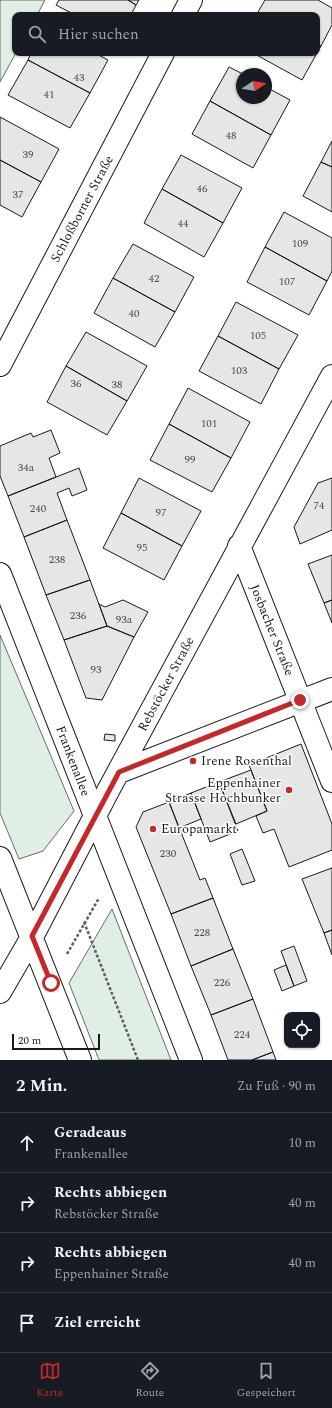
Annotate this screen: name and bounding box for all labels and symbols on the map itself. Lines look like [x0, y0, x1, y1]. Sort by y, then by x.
north arrow [236, 68, 272, 104]
house number: 43 [74, 69, 85, 86]
house number: 41 [44, 86, 55, 103]
house number: 48 [226, 127, 237, 144]
house number: 39 [23, 146, 34, 163]
street label: Schloßborner Straße [45, 152, 119, 266]
house number: 46 [197, 180, 208, 197]
house number: 37 [13, 186, 24, 203]
house number: 44 [178, 215, 189, 232]
house number: 109 [292, 235, 309, 252]
house number: 42 [149, 270, 160, 287]
house number: 107 [279, 273, 296, 290]
house number: 40 [129, 305, 140, 322]
house number: 105 [250, 327, 266, 344]
house number: 103 [231, 362, 248, 379]
house number: 36 [71, 375, 82, 392]
house number: 38 [112, 376, 123, 393]
house number: 101 [201, 415, 217, 432]
house number: 99 [185, 451, 196, 468]
house number: 34a [18, 459, 35, 476]
house number: 74 [314, 497, 325, 514]
house number: 240 [30, 500, 47, 517]
house number: 97 [156, 504, 167, 521]
house number: 95 [137, 539, 148, 556]
house number: 238 [49, 551, 66, 568]
street label: Josbacher Straße [245, 581, 299, 679]
house number: 236 [70, 607, 87, 624]
house number: 93a [116, 611, 133, 628]
street label: Rebstöcker Straße [133, 633, 199, 735]
house number: 93 [91, 661, 102, 678]
route end [291, 691, 309, 709]
street label: Frankenallee [50, 723, 96, 799]
place label: Irene Rosenthal [201, 751, 292, 771]
marker: Irene Rosenthal [188, 756, 198, 766]
place label: Eppenhainer Strasse Hochbunker [165, 773, 281, 808]
marker: Eppenhainer Strasse Hochbunker [284, 785, 294, 795]
place label: Europamarkt [161, 819, 237, 839]
marker: Europamarkt [148, 824, 158, 834]
house number: 230 [160, 845, 177, 862]
house number: 228 [194, 924, 211, 941]
route start [42, 974, 60, 992]
house number: 226 [214, 974, 231, 991]
house number: 224 [234, 1026, 251, 1043]
scale bar [12, 1032, 100, 1051]

